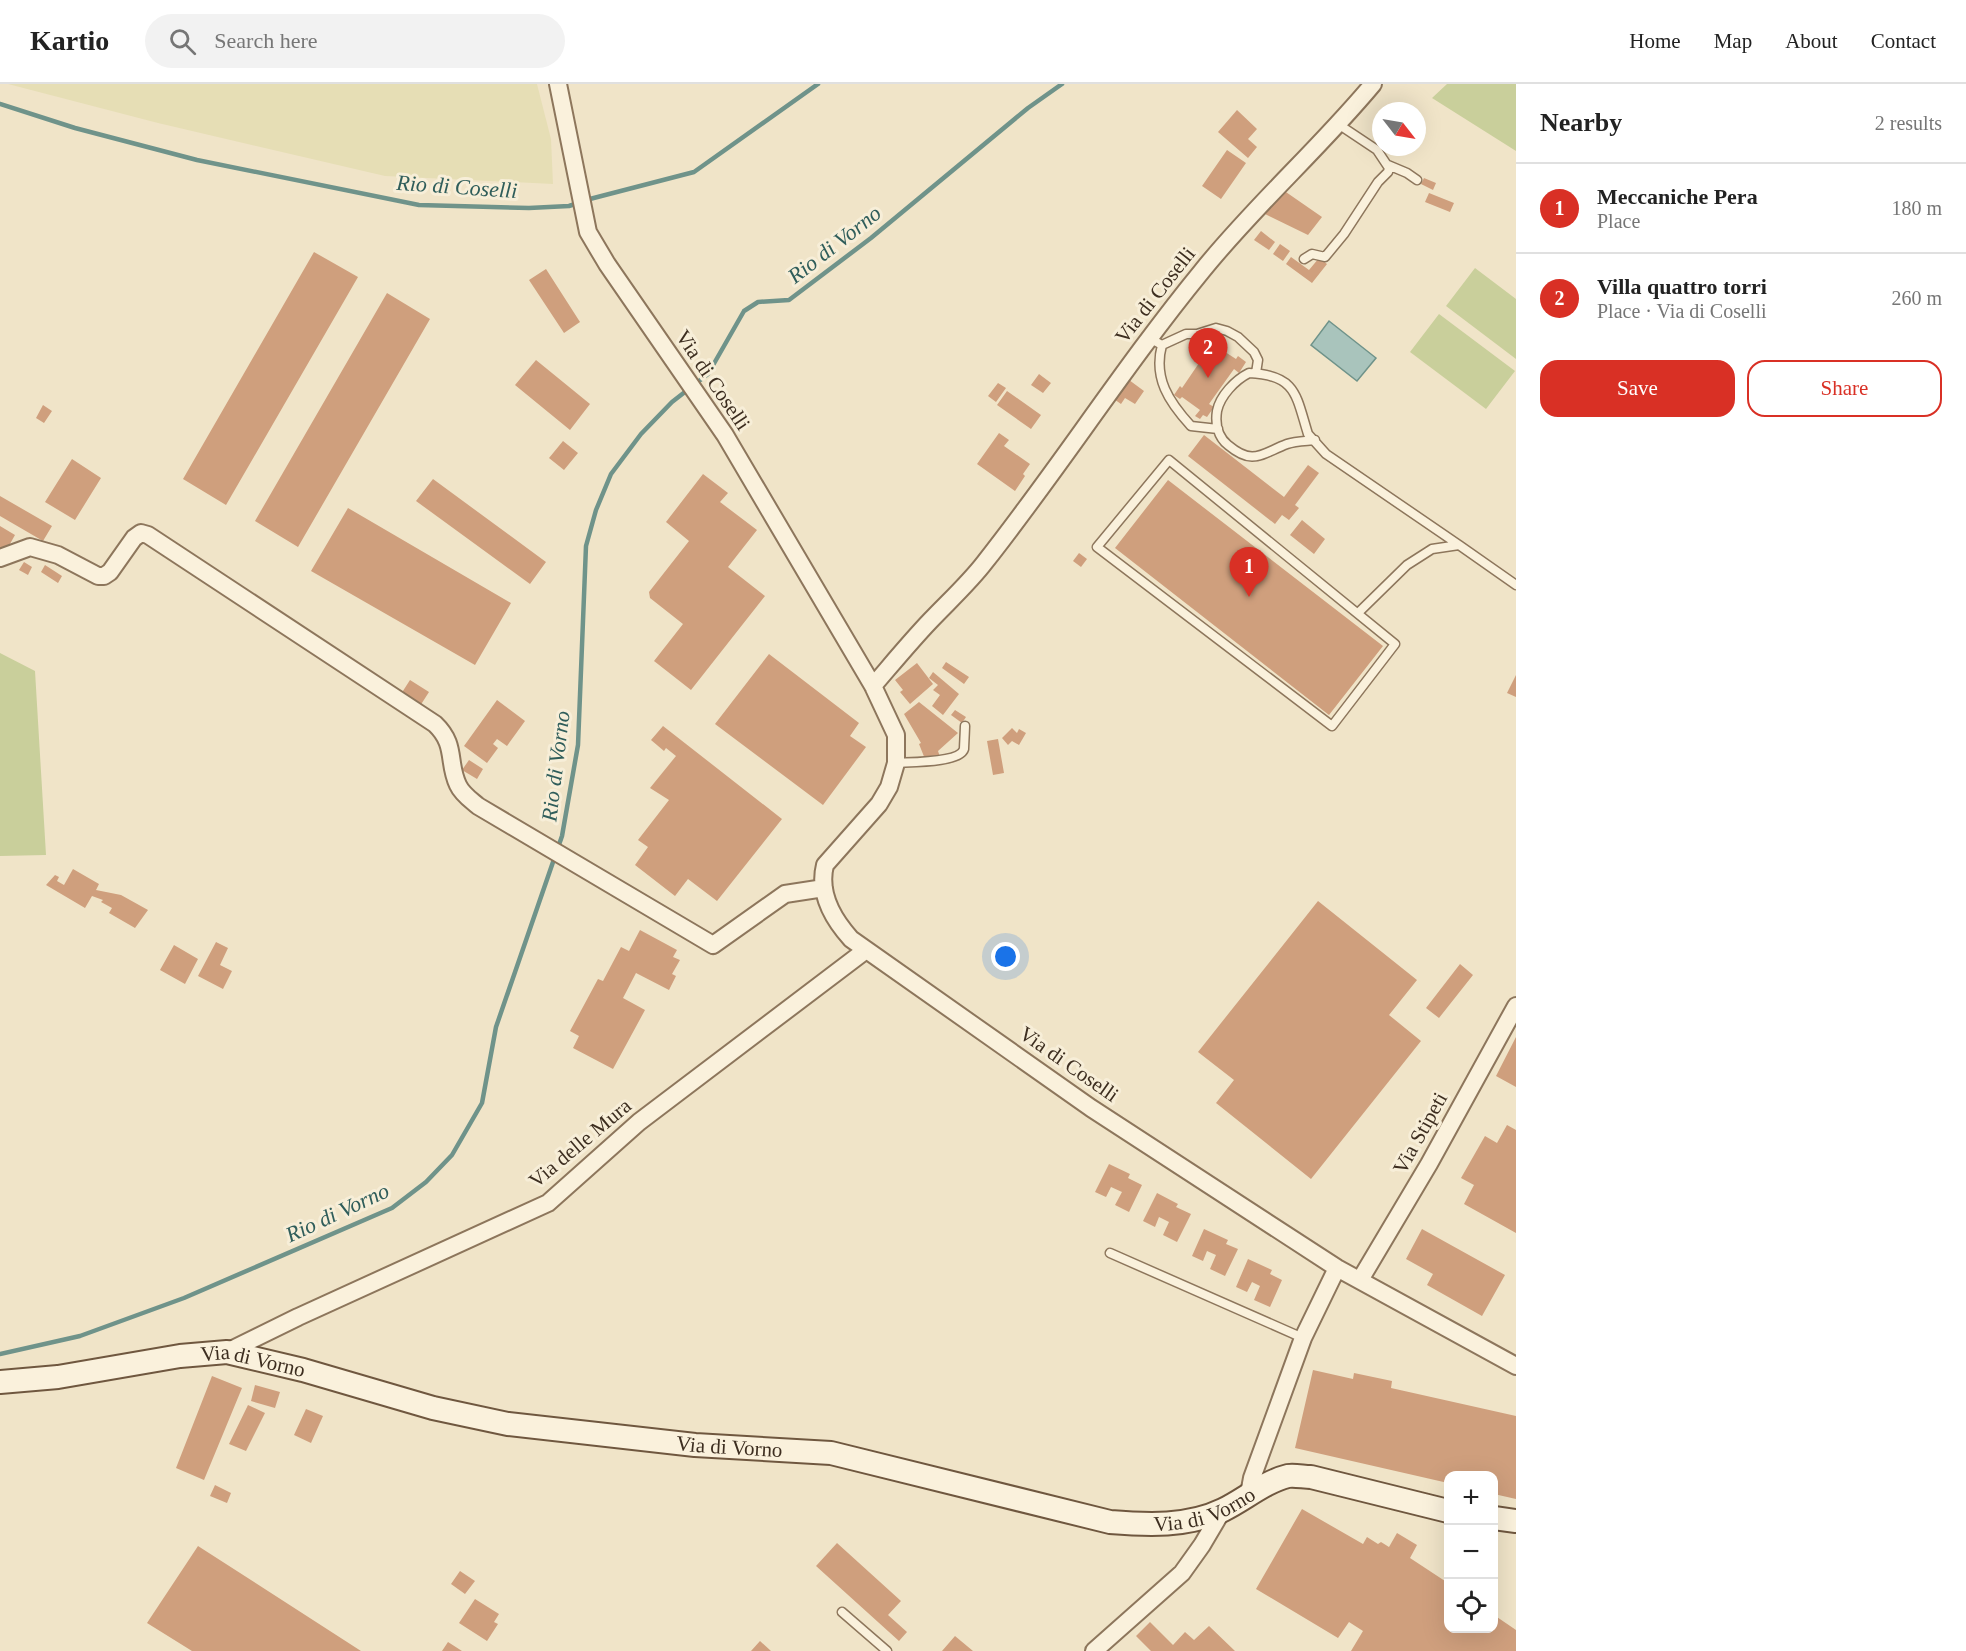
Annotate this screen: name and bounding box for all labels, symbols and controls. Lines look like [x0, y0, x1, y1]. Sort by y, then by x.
search box [145, 14, 565, 68]
text: Kartio [30, 25, 109, 56]
icon: search [166, 25, 199, 58]
text: Search here [214, 28, 318, 53]
text: Home [1629, 29, 1681, 53]
text: Map [1714, 29, 1752, 53]
text: About [1785, 29, 1838, 53]
text: Contact [1871, 29, 1936, 53]
north arrow [1372, 102, 1426, 156]
text: Nearby [1540, 108, 1622, 137]
text: 2 results [1875, 112, 1942, 134]
water label: Rio di Coselli [395, 170, 518, 203]
text: Meccaniche Pera [1597, 184, 1758, 209]
text: 1 [1555, 197, 1565, 219]
text: 180 m [1891, 197, 1942, 219]
water label: Rio di Vorno [782, 200, 886, 289]
text: Place [1597, 210, 1640, 232]
street label: Via di Coselli [1110, 242, 1200, 348]
text: Villa quattro torri [1597, 274, 1767, 299]
text: 2 [1555, 287, 1565, 309]
text: 260 m [1891, 287, 1942, 309]
text: Place · Via di Coselli [1597, 300, 1767, 322]
street label: Via di Coselli [671, 325, 755, 435]
pin: 2 [1188, 328, 1228, 378]
button: Save [1540, 360, 1735, 417]
button: Share [1747, 360, 1942, 417]
pin: 1 [1230, 548, 1268, 597]
water label: Rio di Vorno [536, 709, 575, 824]
your location [991, 942, 1020, 971]
street label: Via di Coselli [1015, 1021, 1123, 1107]
street label: Via Stipeti [1388, 1088, 1452, 1178]
street label: Via delle Mura [524, 1093, 636, 1193]
water label: Rio di Vorno [281, 1178, 393, 1248]
street label: Via di Vorno [200, 1340, 308, 1382]
street label: Via di Vorno [675, 1431, 783, 1462]
map controls [1444, 1471, 1498, 1633]
button: + [1444, 1471, 1498, 1525]
street label: Via di Vorno [1153, 1482, 1260, 1536]
button: − [1444, 1525, 1498, 1579]
button: locate [1444, 1579, 1498, 1633]

